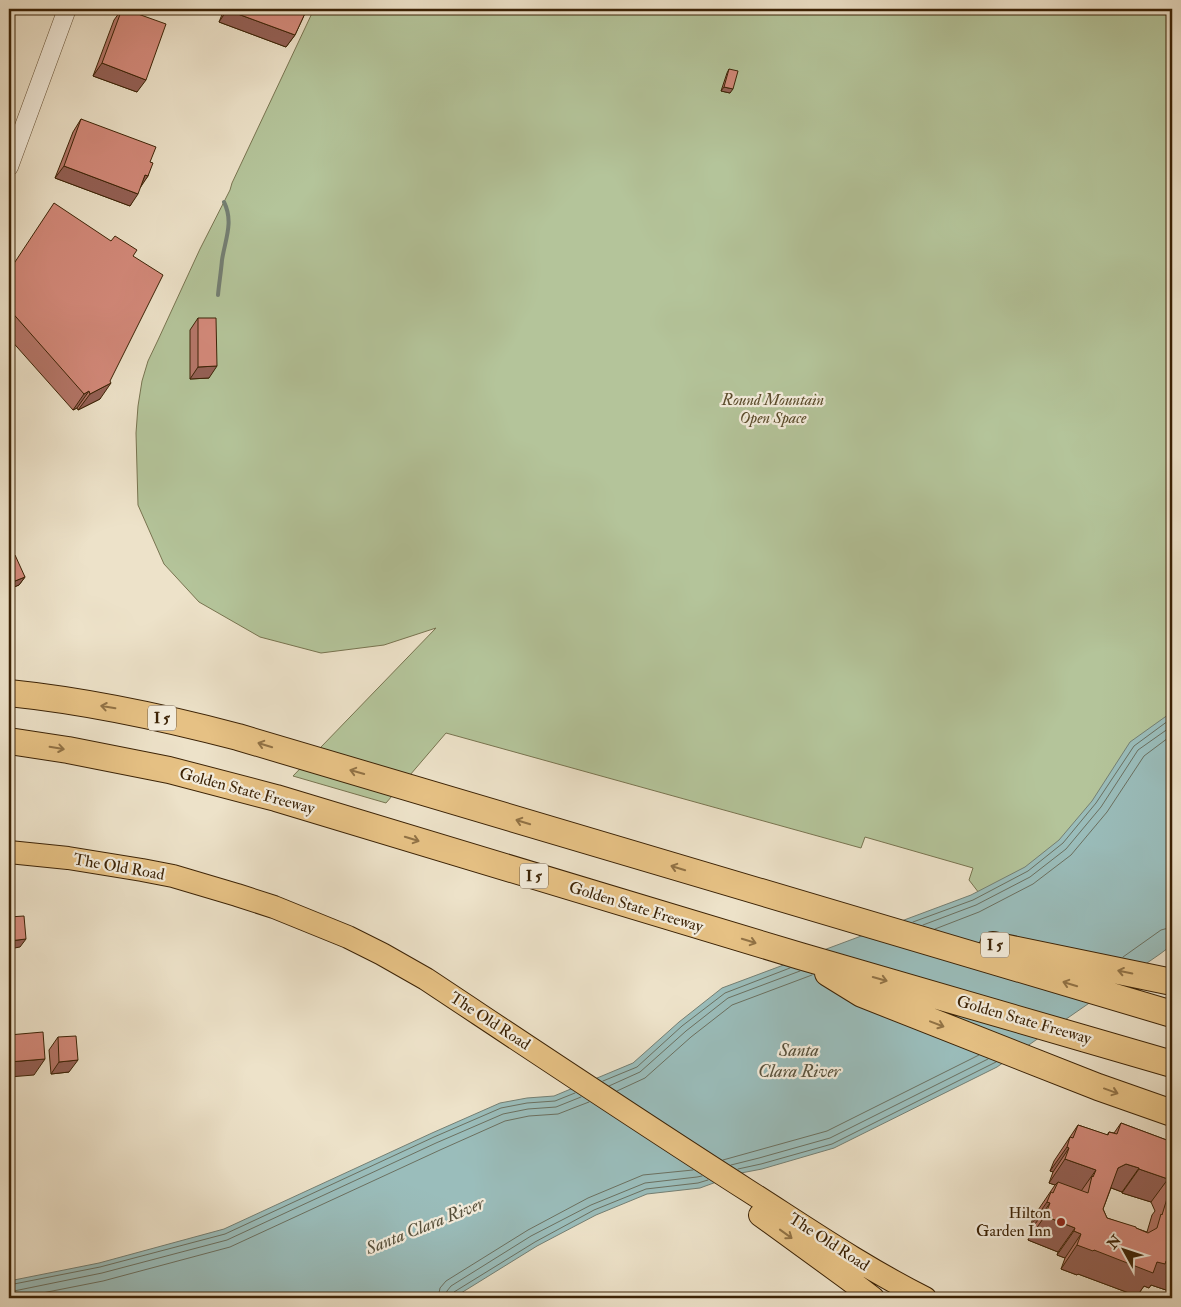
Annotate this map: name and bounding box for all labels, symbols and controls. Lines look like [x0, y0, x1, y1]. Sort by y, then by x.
park label: Round Mountain Open Space [721, 390, 824, 428]
one-way arrow [100, 702, 116, 712]
road number: I 5 [148, 706, 176, 730]
one-way arrow [258, 740, 274, 750]
one-way arrow [49, 743, 65, 753]
street label: Golden State Freeway [177, 763, 318, 819]
one-way arrow [349, 767, 365, 777]
one-way arrow [515, 816, 531, 826]
one-way arrow [404, 834, 420, 844]
street label: The Old Road [72, 849, 166, 885]
one-way arrow [671, 862, 687, 872]
road number: I 5 [520, 864, 548, 888]
street label: Golden State Freeway [566, 877, 706, 937]
road number: I 5 [981, 932, 1009, 958]
one-way arrow [740, 936, 756, 946]
one-way arrow [1117, 967, 1133, 976]
one-way arrow [872, 975, 888, 985]
one-way arrow [1062, 978, 1078, 988]
street label: The Old Road [446, 988, 534, 1055]
street label: Golden State Freeway [954, 991, 1095, 1049]
one-way arrow [930, 1020, 945, 1029]
water label: Santa Clara River [758, 1039, 841, 1083]
one-way arrow [1103, 1087, 1118, 1096]
water label: Santa Clara River [361, 1191, 489, 1261]
place label: Hilton Garden Inn [976, 1203, 1051, 1241]
street label: The Old Road [785, 1209, 873, 1276]
marker: Hilton Garden Inn [1055, 1216, 1067, 1228]
north arrow [1098, 1224, 1148, 1274]
one-way arrow [779, 1229, 793, 1239]
text: N [1103, 1231, 1125, 1253]

